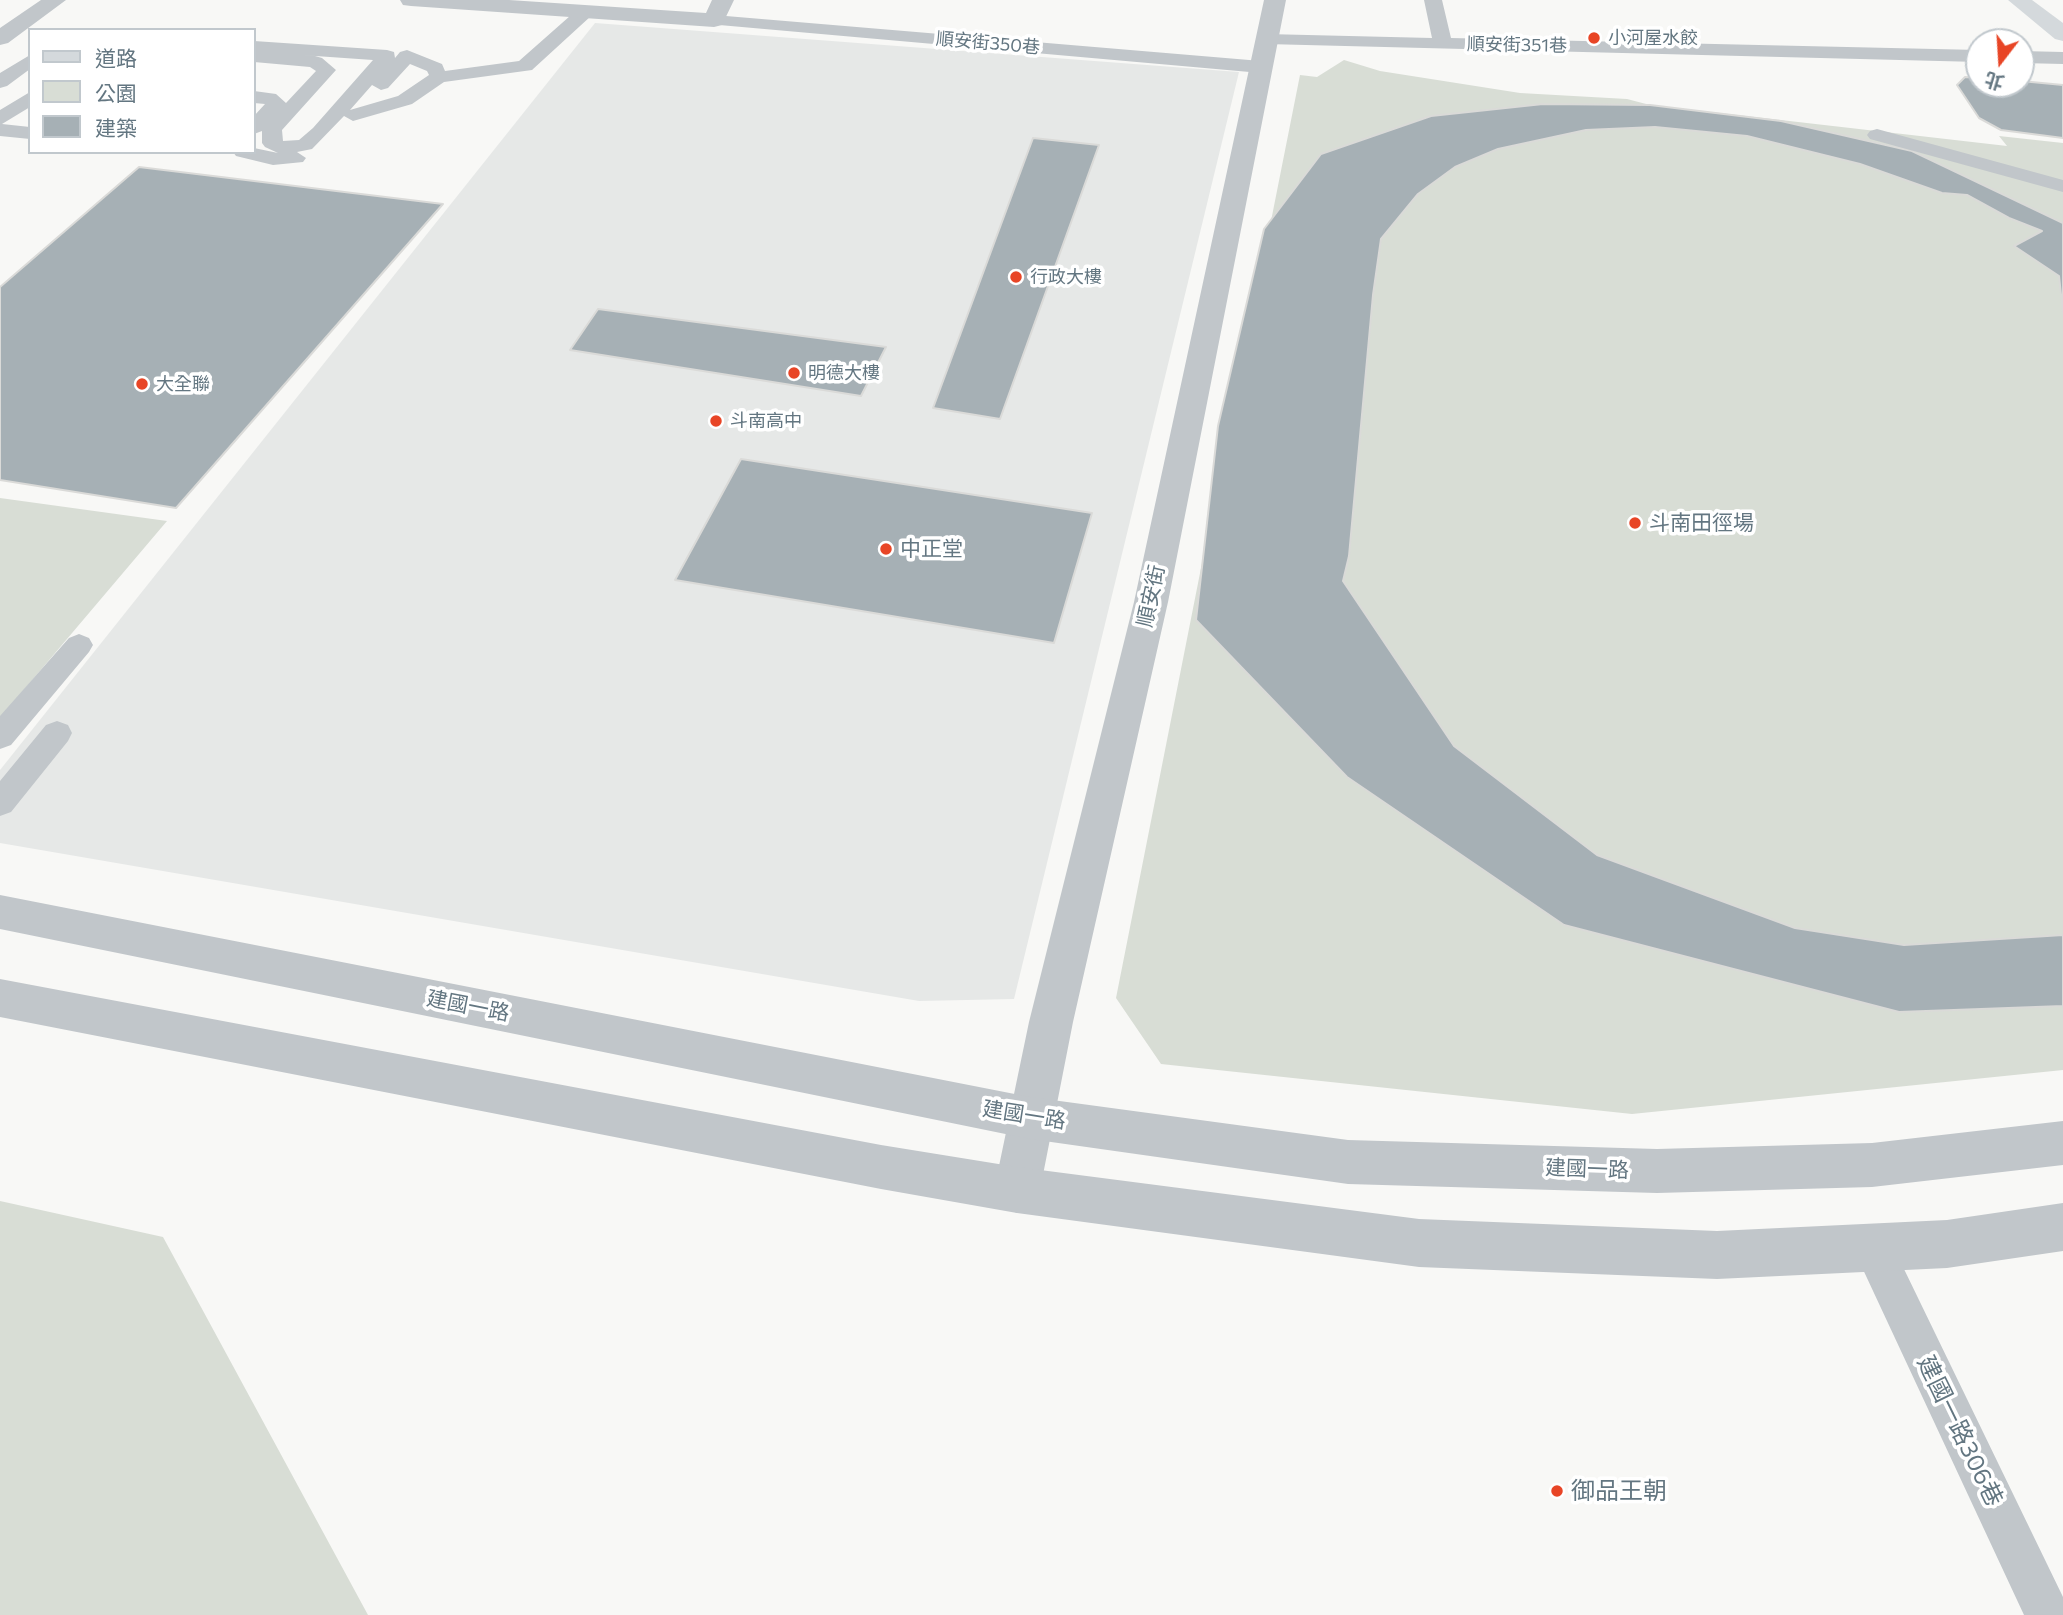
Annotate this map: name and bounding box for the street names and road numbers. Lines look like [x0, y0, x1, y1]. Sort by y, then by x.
street label: 順安街350巷 [935, 28, 1041, 58]
street label: 順安街351巷 [1467, 33, 1567, 57]
street label: 順安街 [1132, 563, 1170, 629]
street label: 建國一路 [424, 986, 512, 1026]
street label: 建國一路 [981, 1096, 1067, 1134]
street label: 建國一路 [1545, 1155, 1629, 1183]
street label: 建國一路306巷 [1911, 1351, 2009, 1511]

